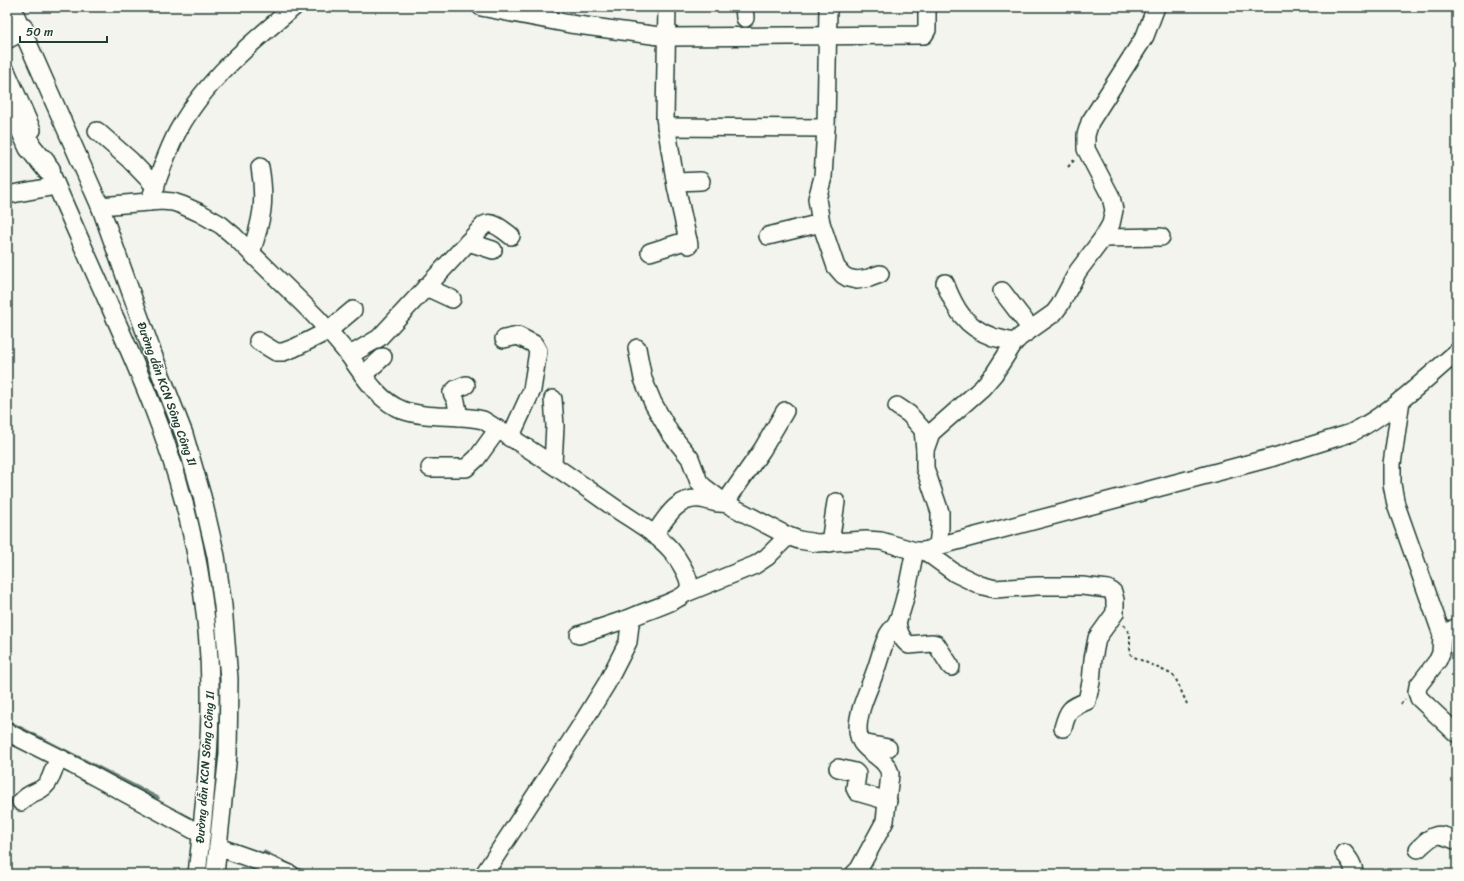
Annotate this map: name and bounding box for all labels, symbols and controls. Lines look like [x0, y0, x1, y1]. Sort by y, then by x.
scale bar [20, 18, 107, 44]
text: 50 m [26, 21, 53, 43]
street label: Đường dẫn KCN Sông Công II [131, 319, 204, 470]
street label: Đường dẫn KCN Sông Công II [189, 690, 221, 844]

